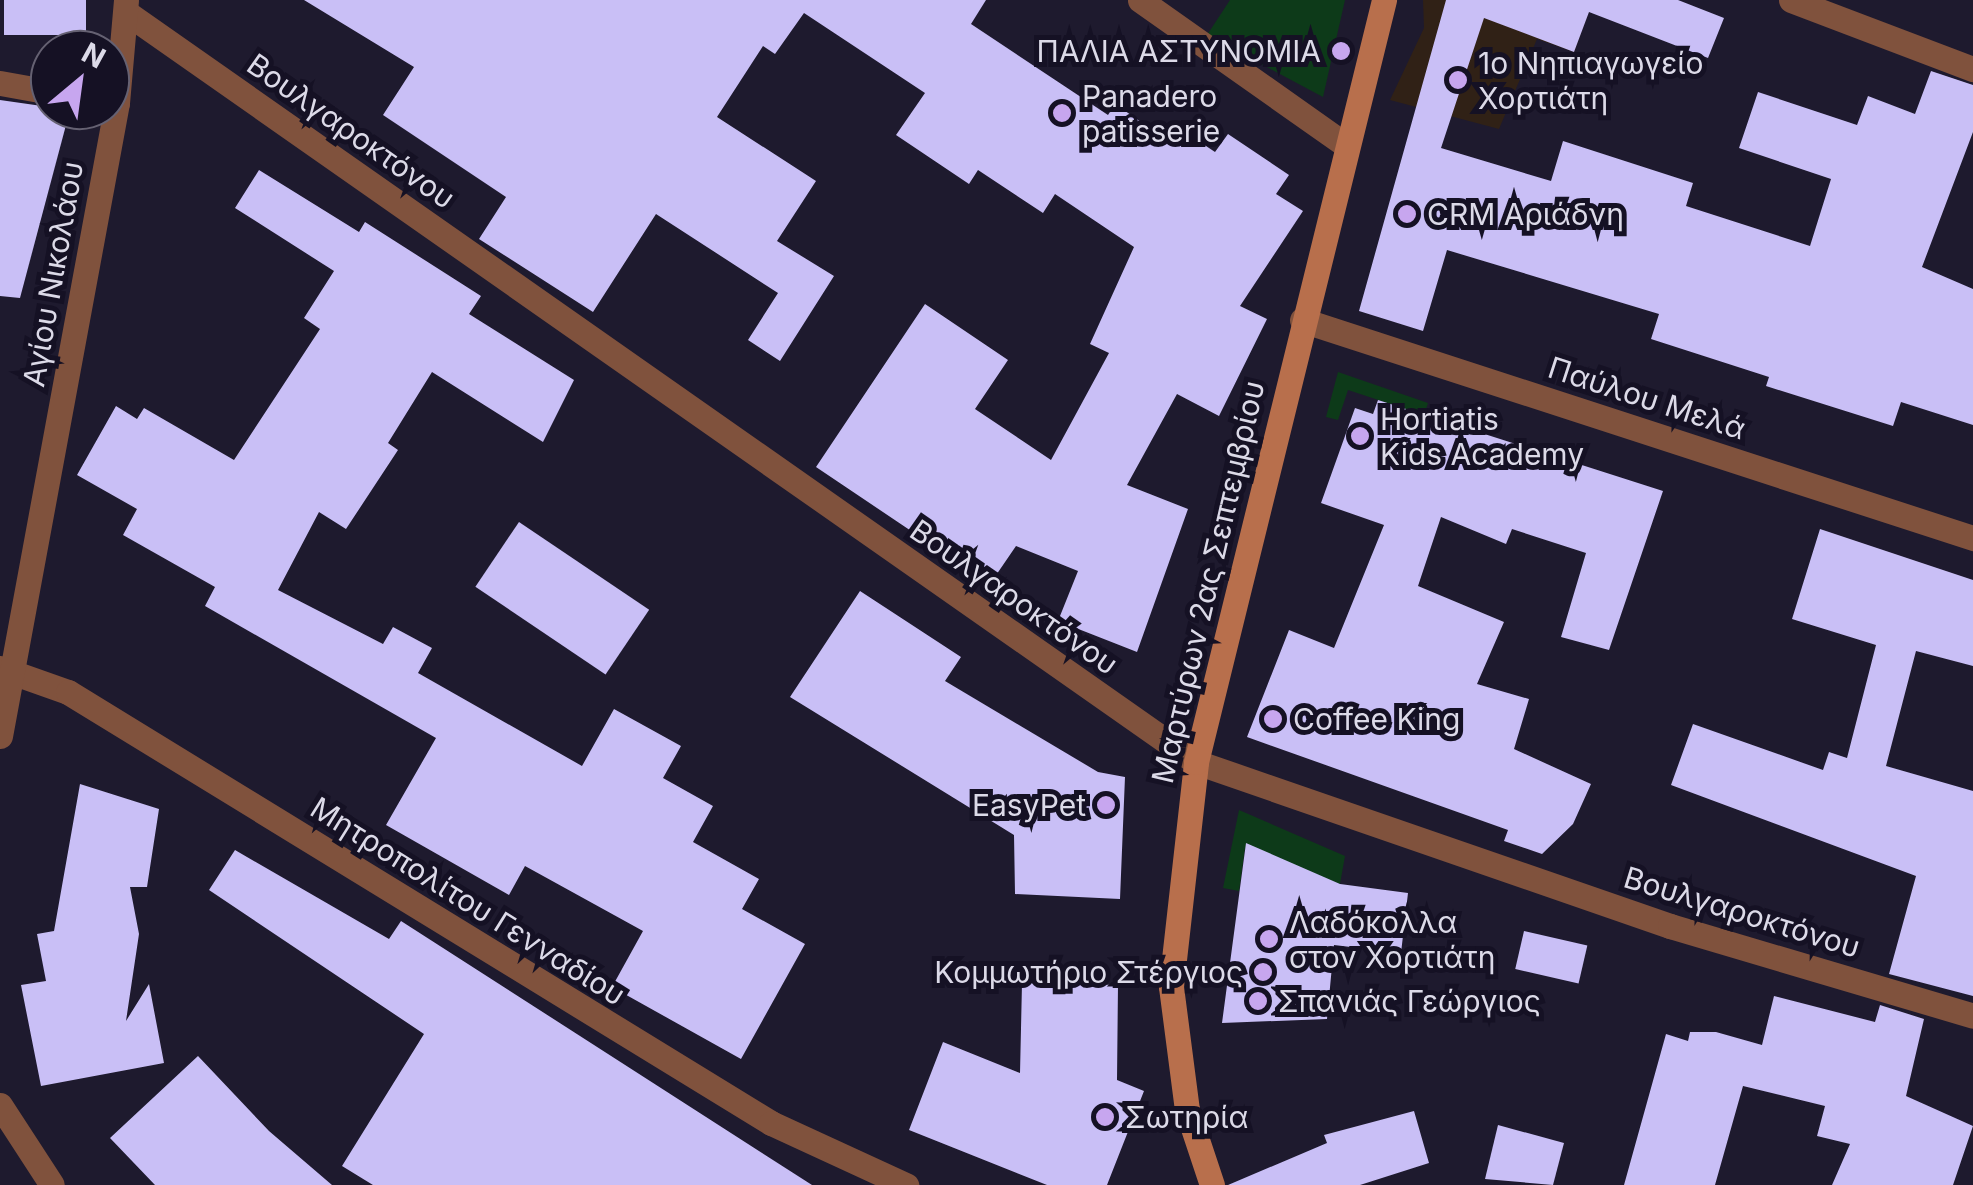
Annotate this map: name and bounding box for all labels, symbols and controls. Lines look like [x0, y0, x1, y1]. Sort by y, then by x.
north arrow [30, 30, 130, 130]
place label: ΠΑΛΙΑ ΑΣΤΥΝΟΜΙΑ [1037, 33, 1321, 69]
text: N [76, 35, 111, 76]
marker: ΠΑΛΙΑ ΑΣΤΥΝΟΜΙΑ [1330, 40, 1352, 62]
place label: 1ο Νηπιαγωγείο Χορτιάτη [1478, 45, 1704, 116]
street label: Βουλγαροκτόνου [240, 46, 462, 216]
marker: 1ο Νηπιαγωγείο Χορτιάτη [1447, 69, 1469, 91]
place label: Panadero patisserie [1082, 78, 1220, 148]
marker: Panadero patisserie [1051, 102, 1073, 124]
street label: Αγίου Νικολάου [15, 159, 91, 389]
place label: CRM Αριάδνη [1427, 196, 1624, 232]
marker: CRM Αριάδνη [1396, 203, 1418, 225]
street label: Παύλου Μελά [1544, 349, 1750, 447]
street label: Μαρτύρων 2ας Σεπτεμβρίου [1144, 377, 1272, 787]
place label: Hortiatis Kids Academy [1380, 401, 1584, 472]
marker: Hortiatis Kids Academy [1349, 425, 1371, 447]
street label: Βουλγαροκτόνου [903, 512, 1125, 682]
place label: Coffee King [1293, 701, 1460, 737]
marker: Coffee King [1262, 708, 1284, 730]
place label: EasyPet [972, 787, 1086, 823]
street label: Μητροπολίτου Γενναδίου [304, 789, 632, 1013]
marker: EasyPet [1095, 794, 1117, 816]
street label: Βουλγαροκτόνου [1620, 859, 1864, 965]
place label: Λαδόκολλα στον Χορτιάτη [1289, 904, 1495, 974]
marker: Λαδόκολλα στον Χορτιάτη [1258, 928, 1280, 950]
place label: Κομμωτήριο Στέργιος [934, 954, 1243, 990]
marker: Κομμωτήριο Στέργιος [1252, 961, 1274, 983]
place label: Σπανιάς Γεώργιος [1278, 983, 1541, 1019]
marker: Σπανιάς Γεώργιος [1247, 990, 1269, 1012]
place label: Σωτηρία [1125, 1099, 1249, 1135]
marker: Σωτηρία [1094, 1106, 1116, 1128]

